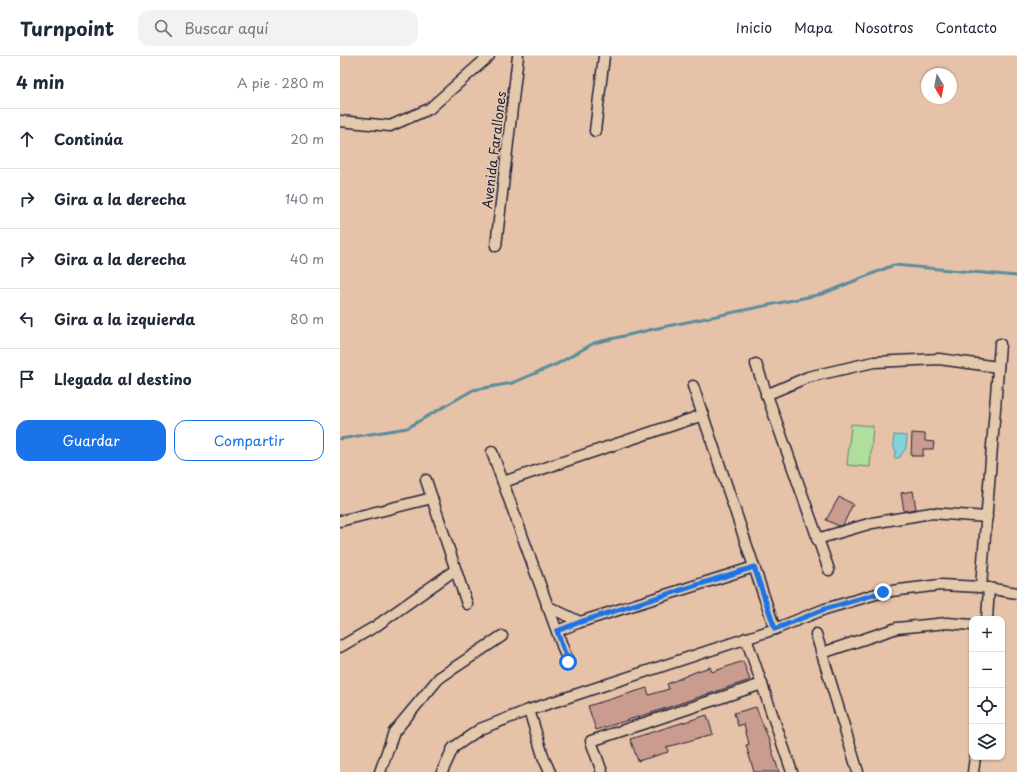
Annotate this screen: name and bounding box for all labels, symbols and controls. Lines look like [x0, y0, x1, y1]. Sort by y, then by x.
search box [138, 10, 418, 46]
text: Turnpoint [20, 14, 114, 42]
text: Buscar aquí [184, 16, 269, 39]
icon: search [152, 17, 174, 39]
text: Inicio [736, 17, 772, 38]
text: Mapa [794, 17, 832, 38]
text: Nosotros [854, 17, 914, 38]
text: Contacto [936, 17, 997, 38]
north arrow [921, 68, 957, 104]
text: 4 min [16, 69, 64, 95]
text: A pie · 280 m [237, 73, 324, 92]
street label: Avenida Farallones [477, 90, 510, 210]
text: Continúa [54, 127, 123, 150]
icon: ahead [16, 128, 38, 150]
text: 20 m [290, 129, 324, 148]
text: Gira a la derecha [54, 187, 186, 210]
icon: right [16, 188, 38, 210]
text: 140 m [285, 189, 324, 208]
text: Gira a la derecha [54, 247, 186, 270]
icon: right [16, 248, 38, 270]
text: 40 m [290, 249, 324, 268]
text: Gira a la izquierda [54, 307, 195, 330]
icon: left [16, 308, 38, 330]
text: 80 m [290, 309, 324, 328]
text: Llegada al destino [54, 367, 192, 390]
icon: arrive [16, 368, 38, 390]
button: Guardar [16, 420, 166, 461]
button: Compartir [174, 420, 324, 461]
route end [874, 583, 892, 601]
map controls [969, 616, 1005, 760]
button: + [969, 616, 1005, 652]
button: − [969, 652, 1005, 688]
route start [559, 653, 577, 671]
button: locate [969, 688, 1005, 724]
button: layers [969, 724, 1005, 760]

